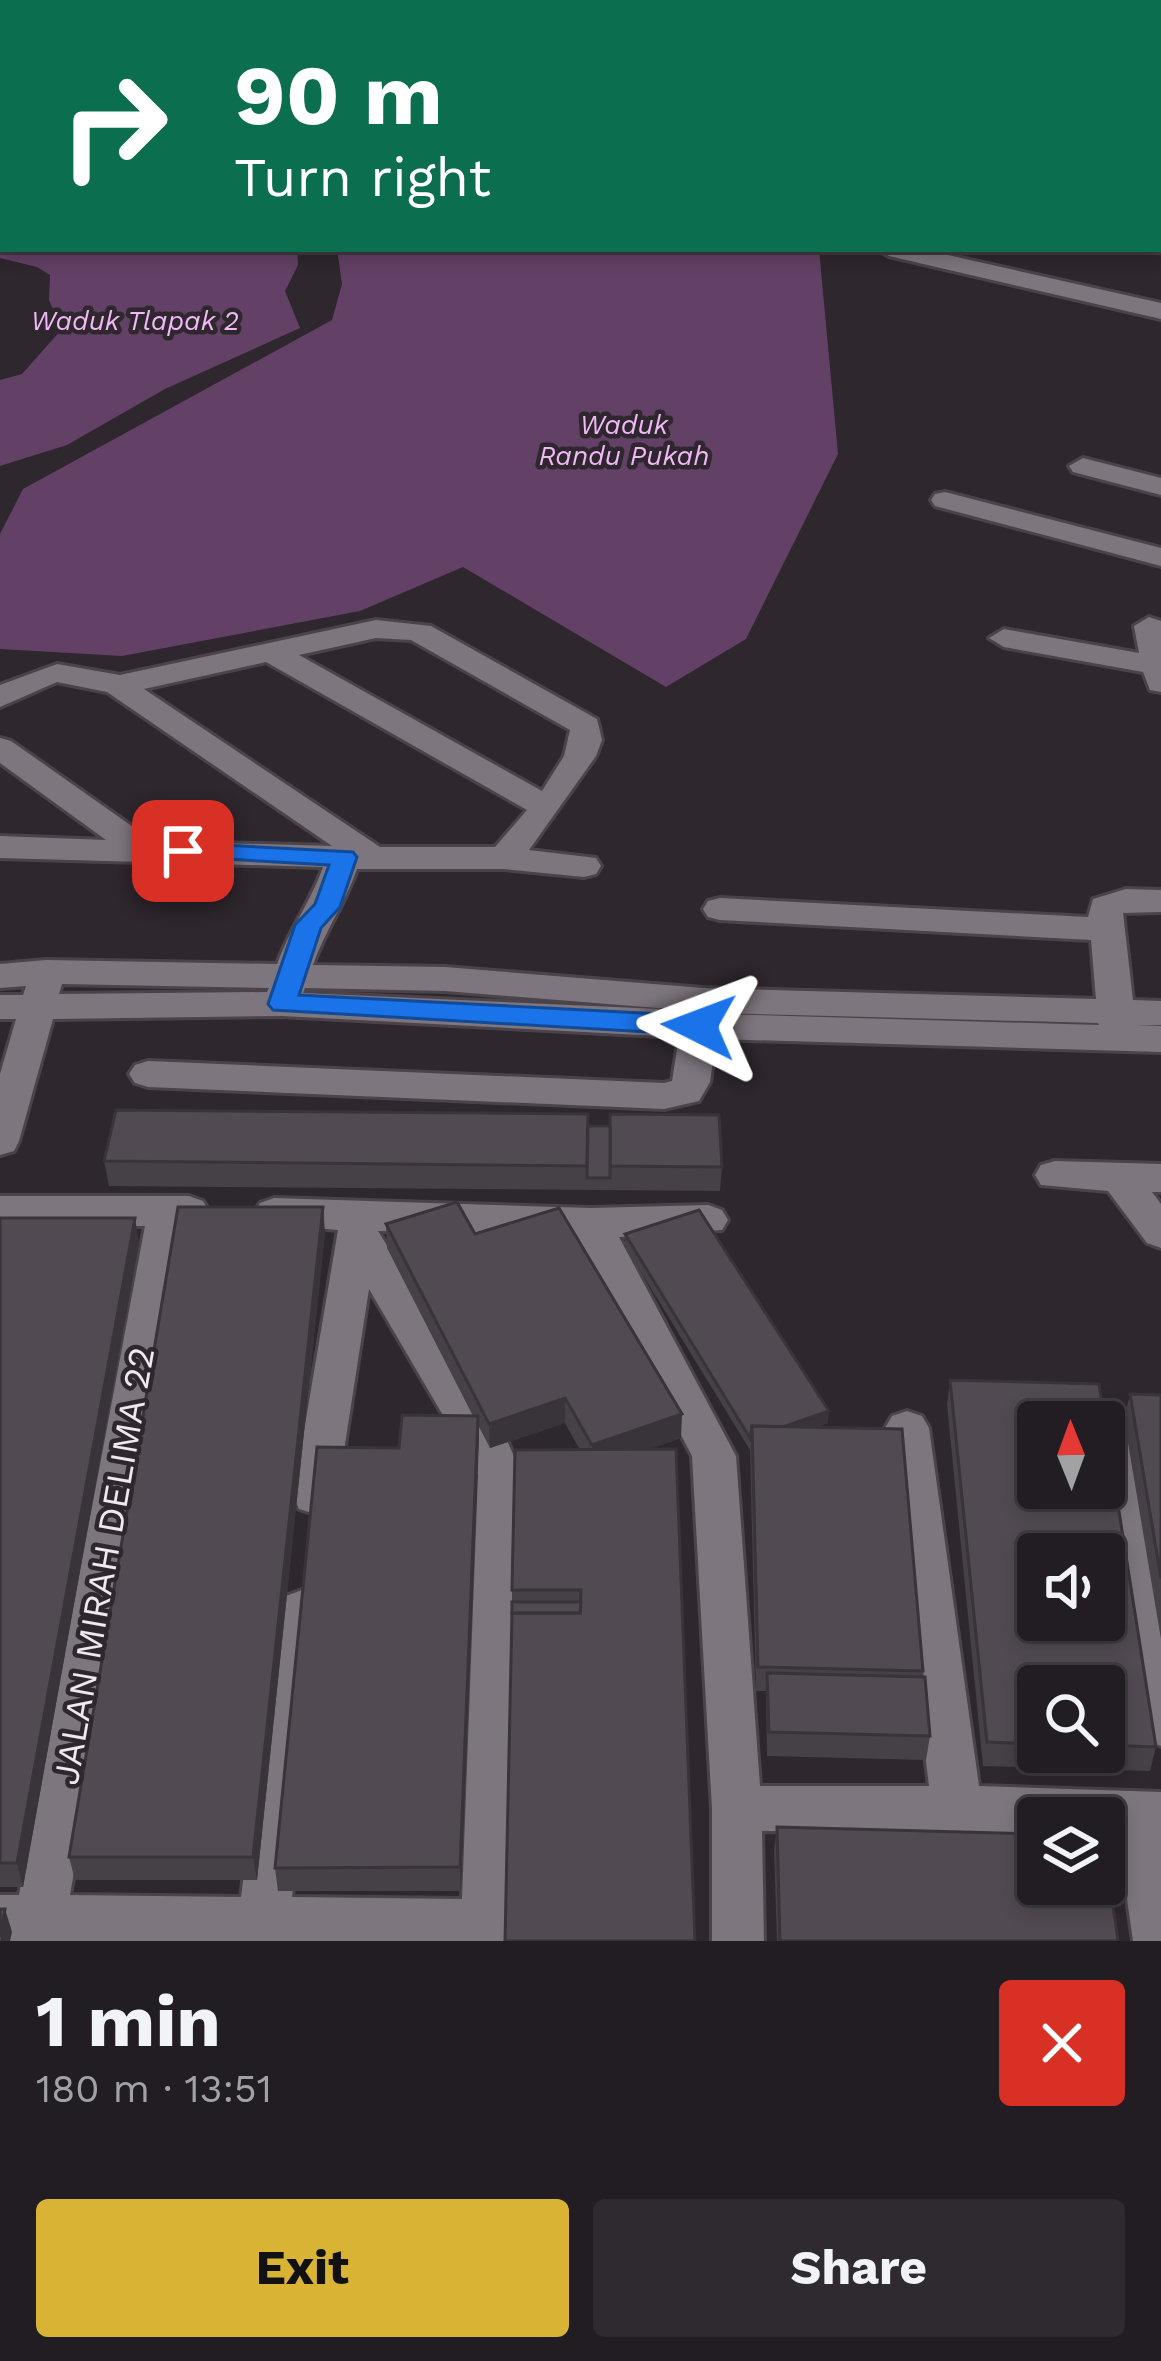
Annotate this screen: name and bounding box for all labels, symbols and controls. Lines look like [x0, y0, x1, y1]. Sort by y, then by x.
text: 90 m [234, 46, 443, 144]
icon: right [36, 48, 192, 204]
text: Turn right [234, 146, 491, 209]
water label: Waduk Tlapak 2 [31, 305, 239, 337]
water label: Waduk Randu Pukah [539, 409, 709, 472]
pin [132, 800, 234, 902]
icon: arrive [150, 818, 216, 884]
position arrow [636, 963, 762, 1089]
street label: JALAN MIRAH DELIMA 22 [45, 1344, 163, 1788]
north arrow [1017, 1401, 1125, 1509]
map controls [1017, 1401, 1125, 1905]
button: sound [1017, 1533, 1125, 1641]
button: search [1017, 1665, 1125, 1773]
button: layers [1017, 1797, 1125, 1905]
text: 1 min [36, 1979, 221, 2063]
button: close [999, 1980, 1125, 2106]
text: 180 m · 13:51 [36, 2066, 272, 2111]
button: Exit [36, 2199, 569, 2337]
button: Share [593, 2199, 1125, 2337]

